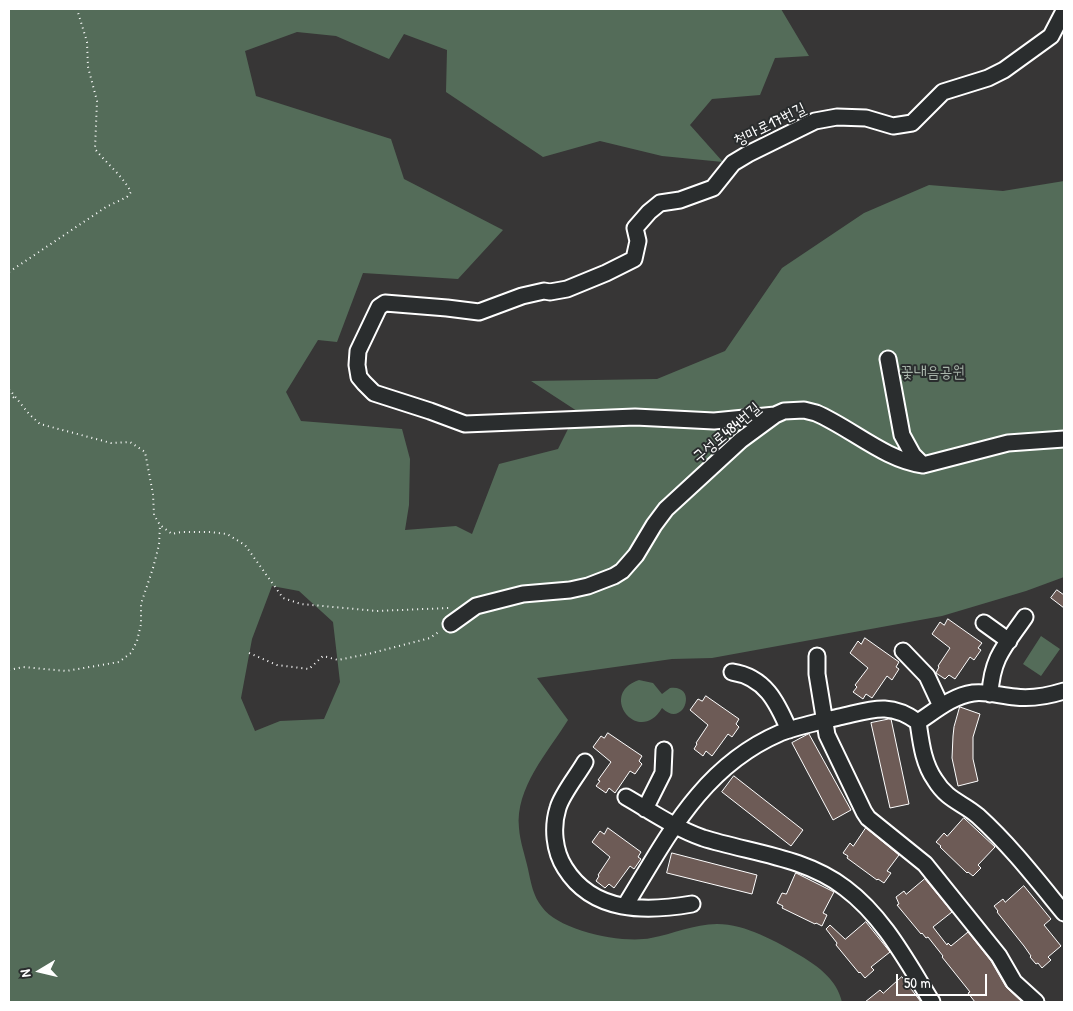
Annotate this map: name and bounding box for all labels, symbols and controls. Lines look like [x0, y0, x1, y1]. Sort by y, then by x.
street label: 청마로17번길 [731, 99, 809, 151]
park label: 꽃내음공원 [901, 363, 965, 383]
street label: 구성로484번길 [689, 399, 765, 467]
north arrow [15, 946, 65, 996]
scale bar [898, 964, 989, 996]
text: N [15, 968, 35, 979]
text: 50 m [904, 972, 931, 993]

